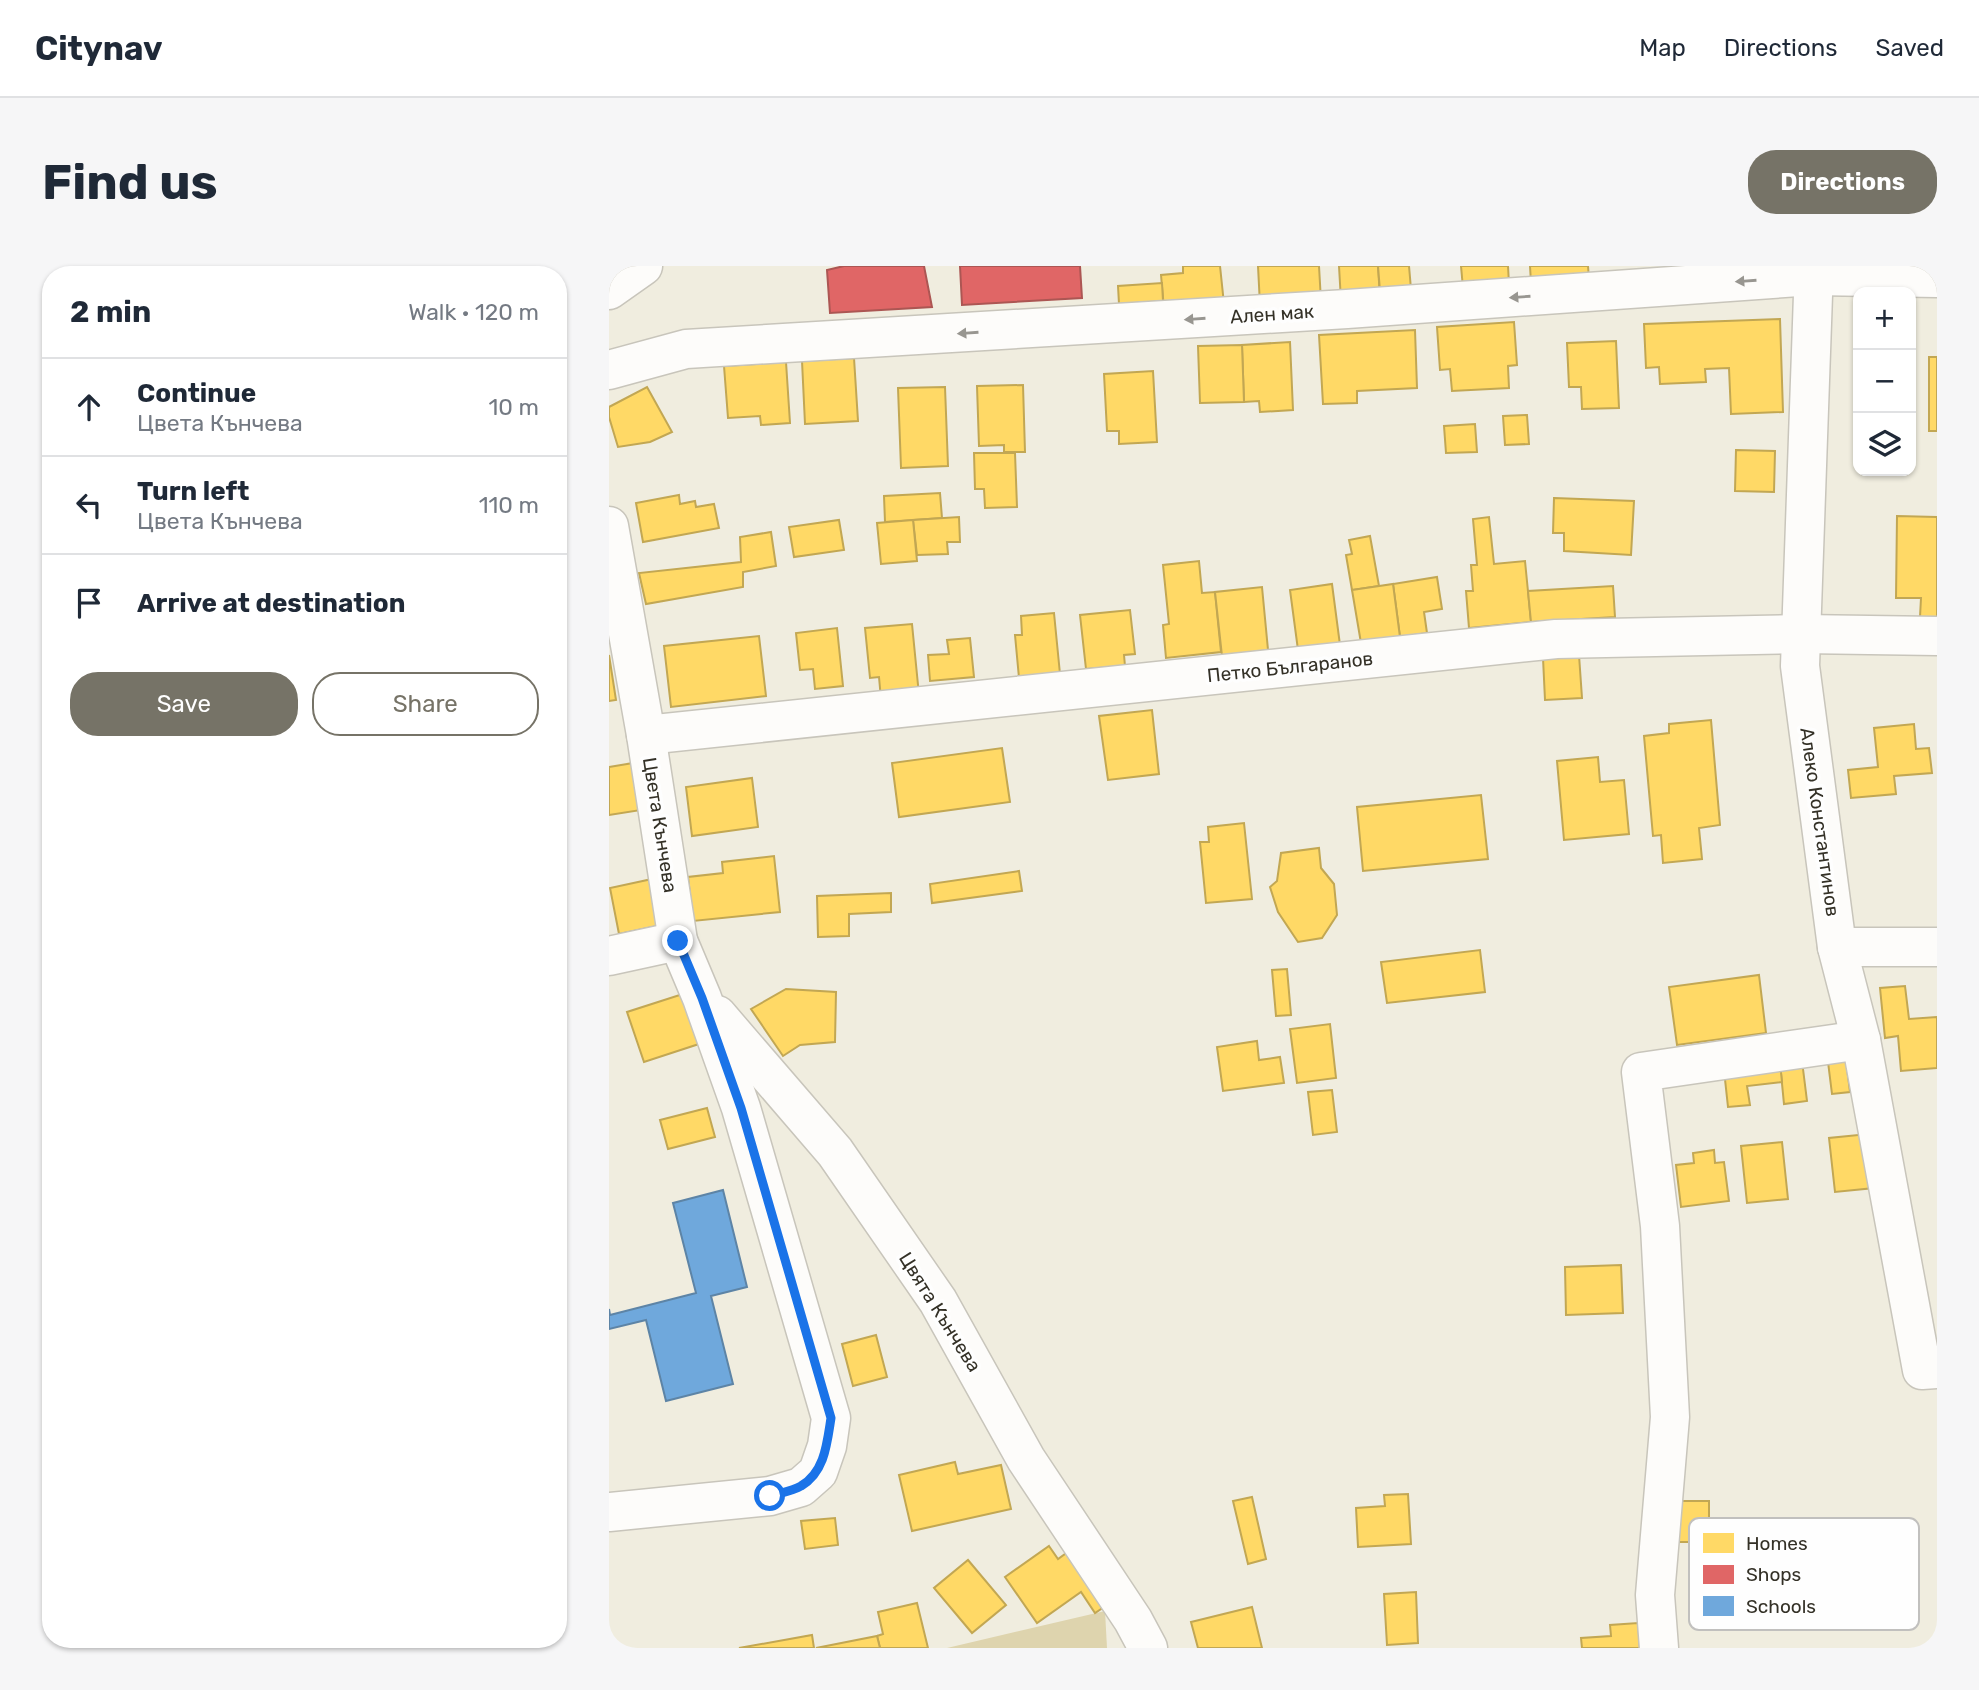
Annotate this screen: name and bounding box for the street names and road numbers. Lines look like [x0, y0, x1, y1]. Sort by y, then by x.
street label: Ален мак [1229, 300, 1315, 328]
street label: Петко Българанов [1206, 647, 1374, 687]
street label: Алеко Константинов [1795, 726, 1845, 918]
street label: Цвета Кънчева [638, 756, 682, 894]
street label: Цвята Кънчева [894, 1248, 986, 1376]

